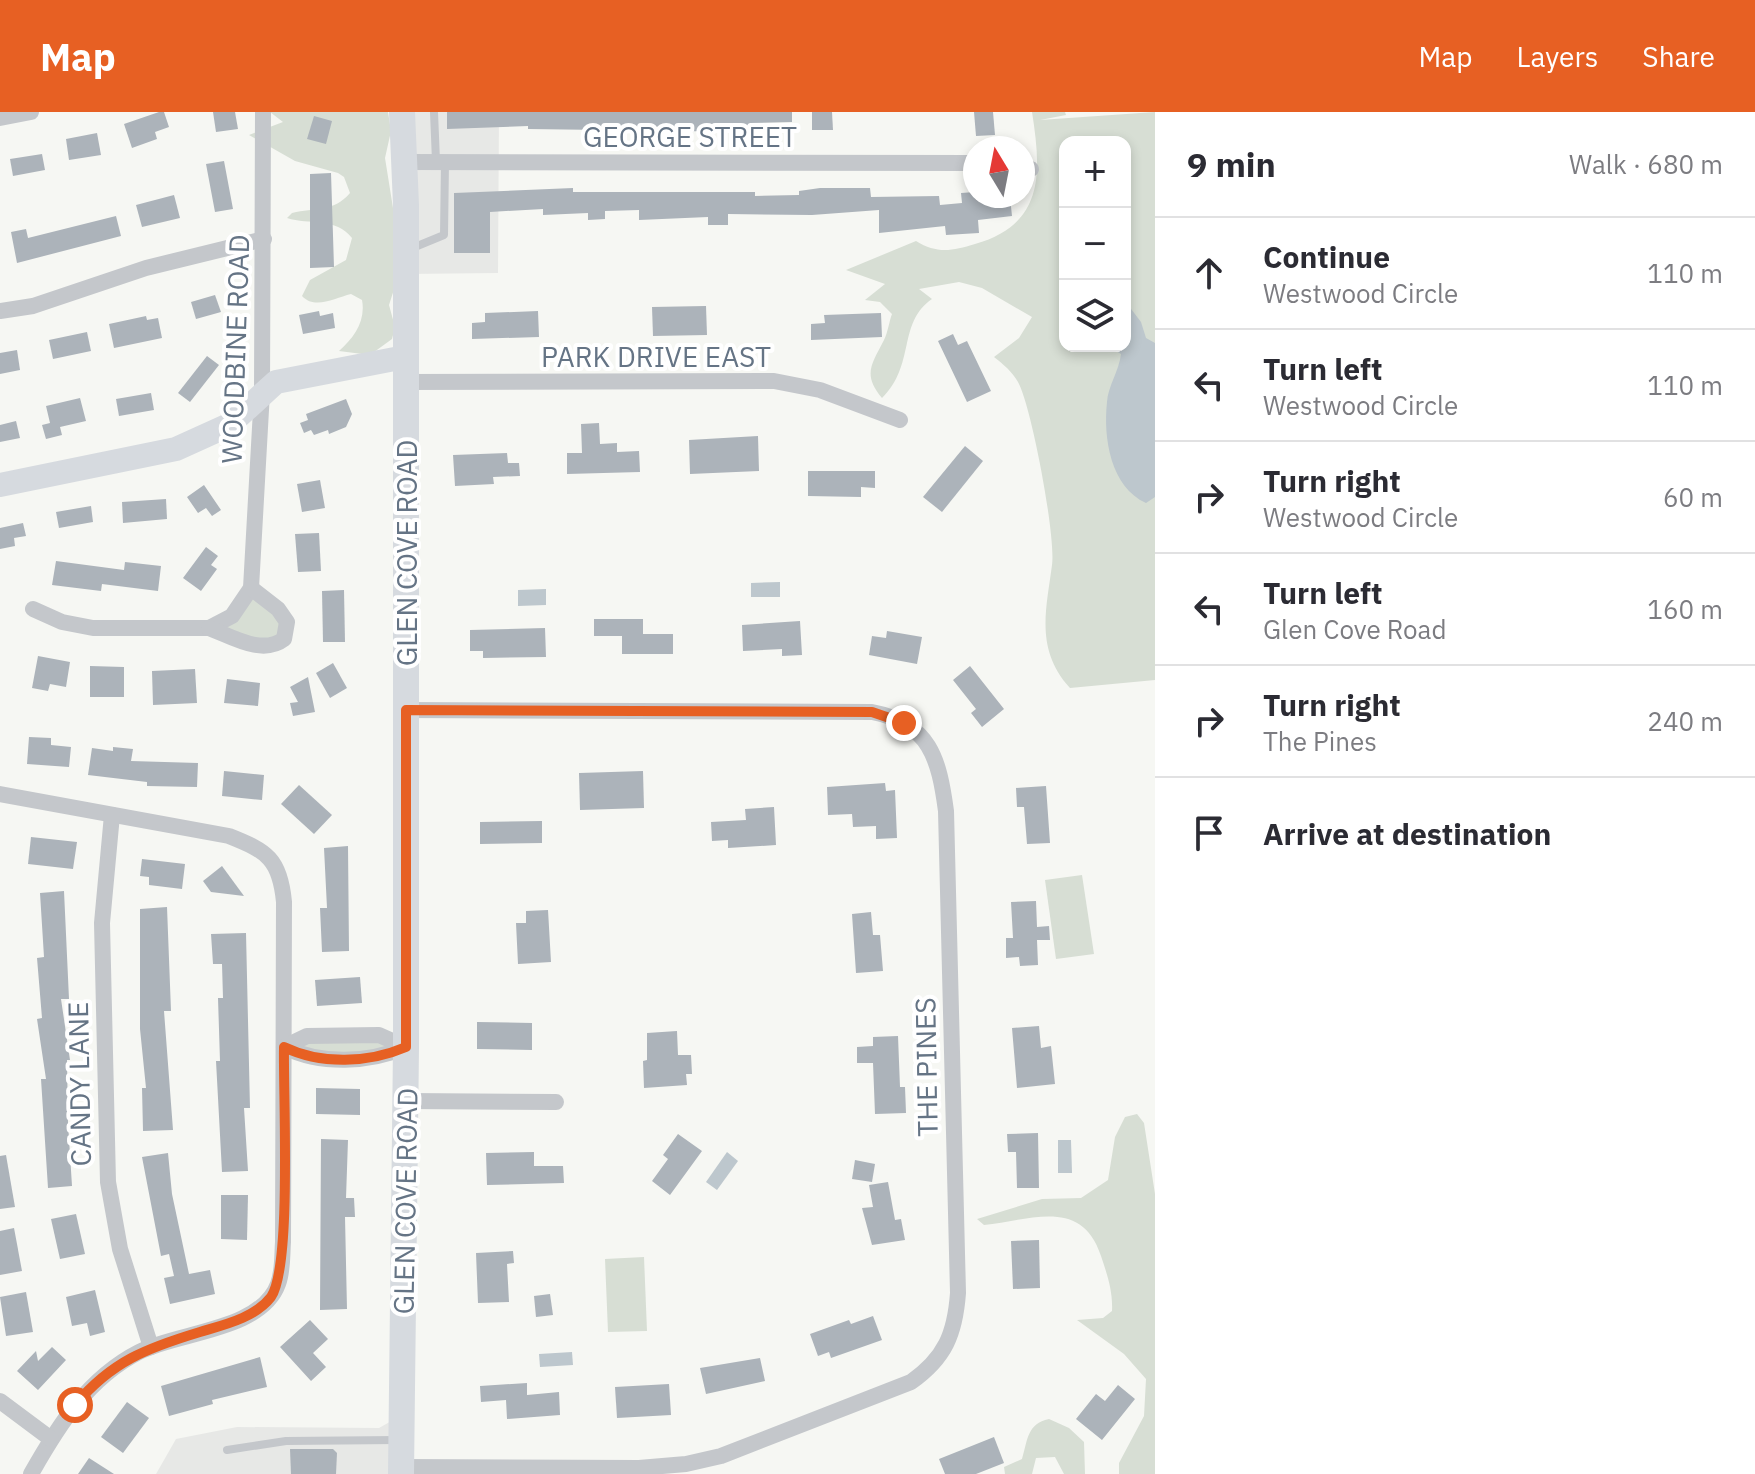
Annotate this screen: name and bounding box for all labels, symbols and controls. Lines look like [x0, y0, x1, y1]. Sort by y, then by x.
text: Map [40, 32, 116, 81]
text: Map [1418, 38, 1472, 75]
text: Layers [1516, 38, 1598, 75]
text: Share [1642, 38, 1715, 75]
street label: GEORGE STREET [583, 118, 797, 155]
north arrow [963, 136, 1035, 208]
map controls [1059, 136, 1131, 352]
button: + [1059, 136, 1131, 208]
text: 9 min [1187, 142, 1276, 186]
text: Walk · 680 m [1569, 147, 1723, 181]
button: − [1059, 208, 1131, 280]
street label: WOODBINE ROAD [213, 234, 257, 464]
text: Continue [1263, 237, 1390, 276]
icon: ahead [1187, 251, 1231, 295]
text: 110 m [1647, 256, 1723, 290]
text: Westwood Circle [1263, 276, 1458, 310]
button: layers [1059, 280, 1131, 352]
street label: PARK DRIVE EAST [541, 338, 771, 375]
text: Turn left [1263, 349, 1382, 388]
icon: left [1187, 363, 1231, 407]
text: 110 m [1647, 368, 1723, 402]
text: Westwood Circle [1263, 388, 1458, 422]
street label: GLEN COVE ROAD [388, 440, 425, 666]
text: Turn right [1263, 461, 1401, 500]
icon: right [1187, 475, 1231, 519]
text: 60 m [1663, 480, 1723, 514]
text: Westwood Circle [1263, 500, 1458, 534]
text: Turn left [1263, 573, 1382, 612]
icon: left [1187, 587, 1231, 631]
text: 160 m [1647, 592, 1723, 626]
text: Glen Cove Road [1263, 612, 1447, 646]
text: Turn right [1263, 685, 1401, 724]
icon: right [1187, 699, 1231, 743]
text: 240 m [1647, 704, 1723, 738]
route end [886, 705, 922, 741]
text: The Pines [1263, 724, 1377, 758]
icon: arrive [1187, 811, 1231, 855]
text: Arrive at destination [1263, 814, 1551, 853]
street label: THE PINES [906, 997, 946, 1137]
street label: CANDY LANE [59, 1001, 99, 1167]
street label: GLEN COVE ROAD [385, 1087, 425, 1315]
route start [57, 1387, 93, 1423]

